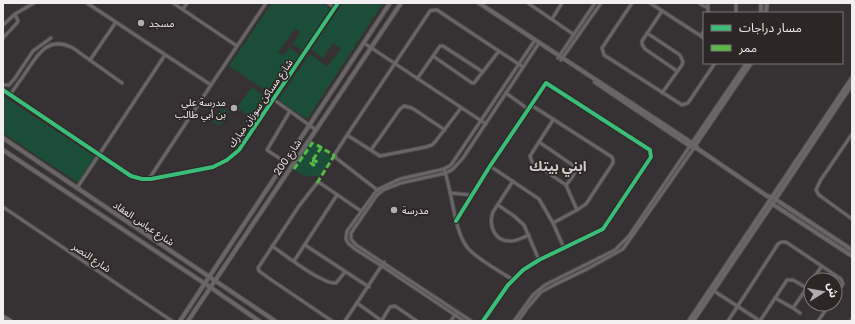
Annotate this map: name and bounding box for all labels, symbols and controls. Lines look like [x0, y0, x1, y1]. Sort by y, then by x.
legend [703, 12, 843, 64]
place label: مسجد [149, 16, 174, 31]
marker: مسجد [136, 18, 146, 28]
text: مسار دراجات [739, 19, 802, 36]
text: ممر [738, 39, 757, 56]
street label: شارع مساكن سوزان مبارك [224, 56, 297, 150]
place label: مدرسة علي بن أبي طالب [175, 95, 226, 122]
marker: مدرسة علي بن أبي طالب [229, 103, 239, 113]
street label: شارع 200 [270, 136, 305, 178]
district label: ابني بيتك [529, 156, 587, 177]
street label: شارع عباس العقاد [110, 197, 178, 250]
place label: مدرسة [402, 203, 429, 218]
marker: مدرسة [389, 205, 399, 215]
street label: شارع النصر [68, 238, 114, 276]
north arrow [803, 272, 843, 312]
text: ش [824, 281, 842, 299]

